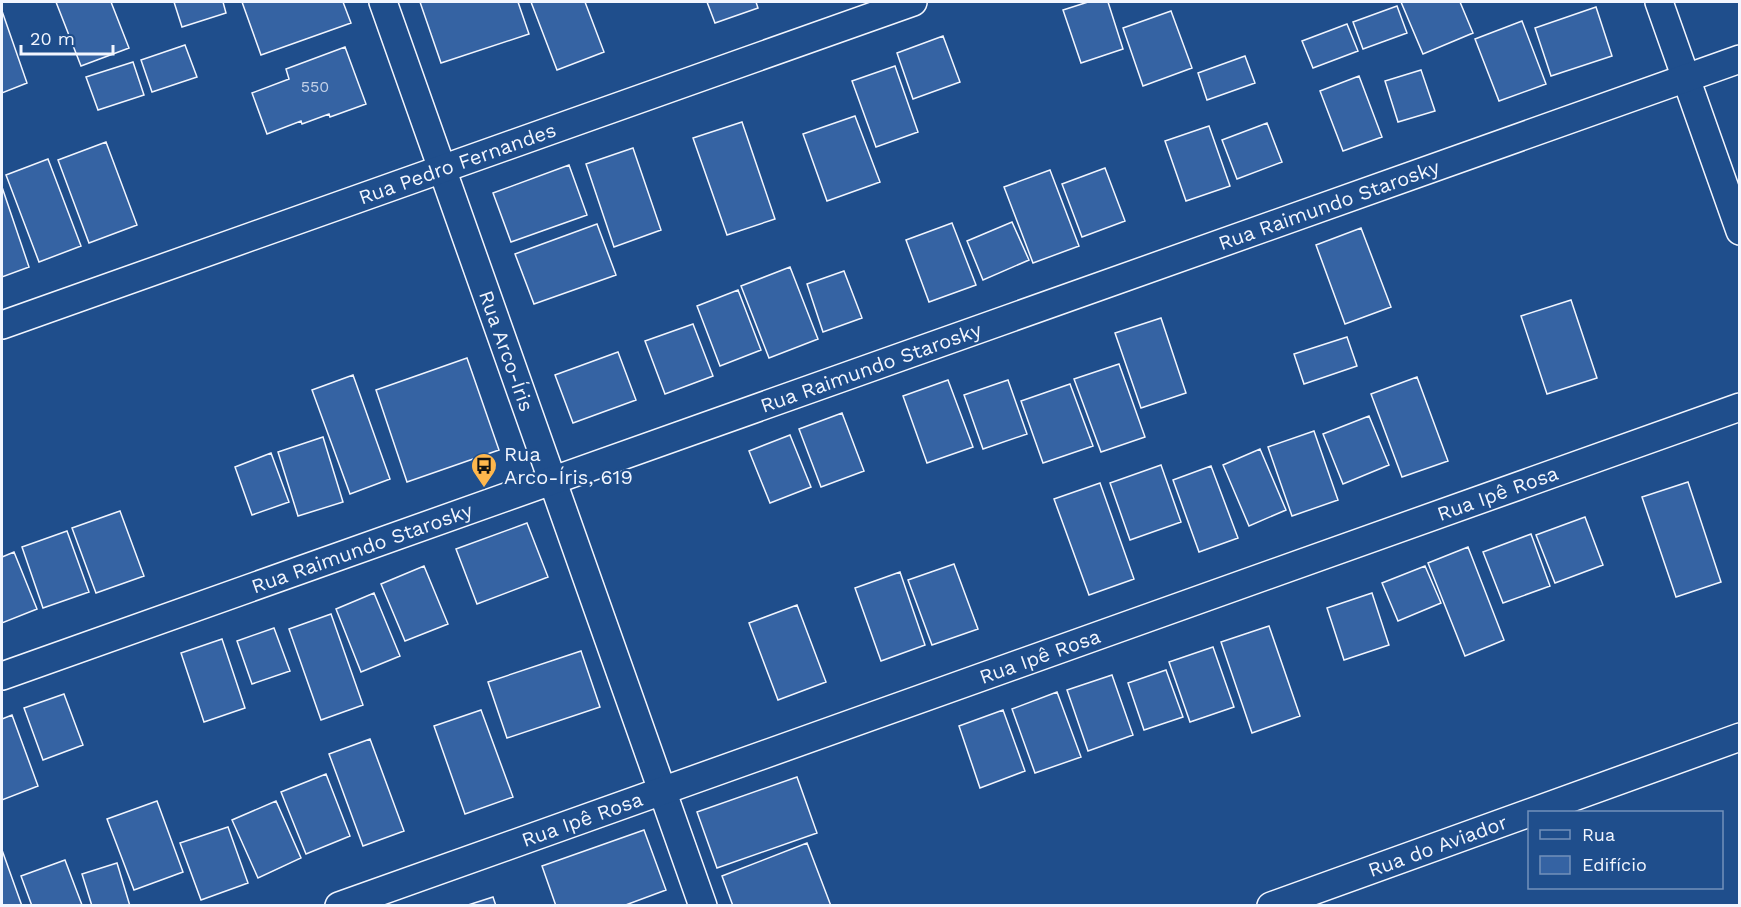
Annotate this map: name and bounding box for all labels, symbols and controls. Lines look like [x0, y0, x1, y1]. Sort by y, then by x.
scale bar [21, 18, 112, 56]
text: 20 m [30, 28, 75, 49]
house number: 550 [301, 77, 329, 96]
street label: Rua Pedro Fernandes [355, 118, 559, 210]
street label: Rua Raimundo Starosky [1215, 154, 1443, 255]
street label: Rua Arco-Íris [474, 287, 539, 415]
street label: Rua Raimundo Starosky [757, 317, 985, 418]
place label: Rua Arco-Íris, 619 [504, 442, 633, 489]
bus stop icon: Rua Arco-Íris, 619 [469, 451, 499, 489]
street label: Rua Ipê Rosa [1434, 461, 1561, 526]
street label: Rua Raimundo Starosky [248, 498, 476, 598]
street label: Rua Ipê Rosa [976, 624, 1104, 689]
street label: Rua Ipê Rosa [518, 787, 646, 852]
street label: Rua do Aviador [1365, 810, 1510, 882]
legend [1528, 811, 1723, 889]
text: Rua [1582, 824, 1615, 845]
text: Edifício [1582, 854, 1647, 875]

